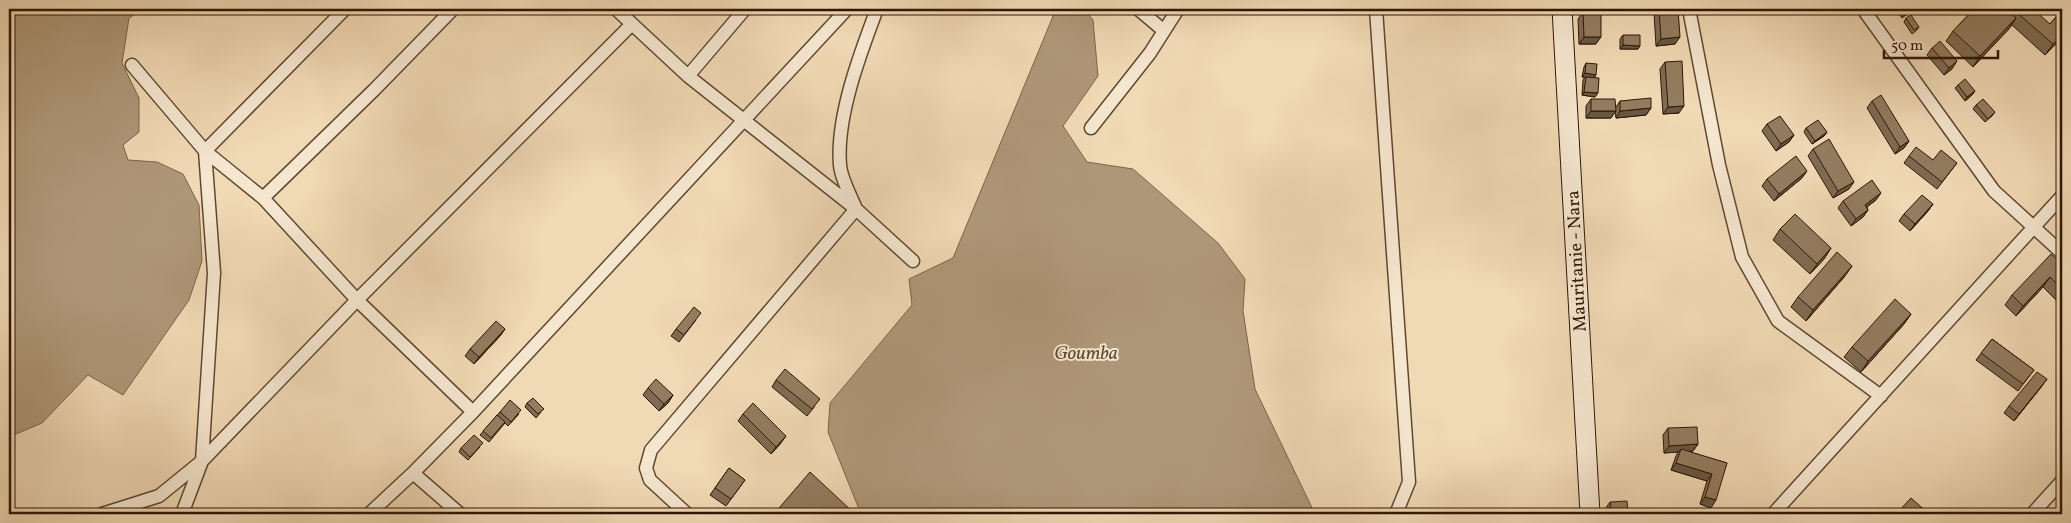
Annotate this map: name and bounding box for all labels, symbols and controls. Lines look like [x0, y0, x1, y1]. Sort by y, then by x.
scale bar [1884, 28, 1997, 60]
text: 50 m [1891, 36, 1923, 57]
street label: Mauritanie - Nara [1561, 190, 1594, 332]
water label: Goumba [1054, 341, 1118, 367]

